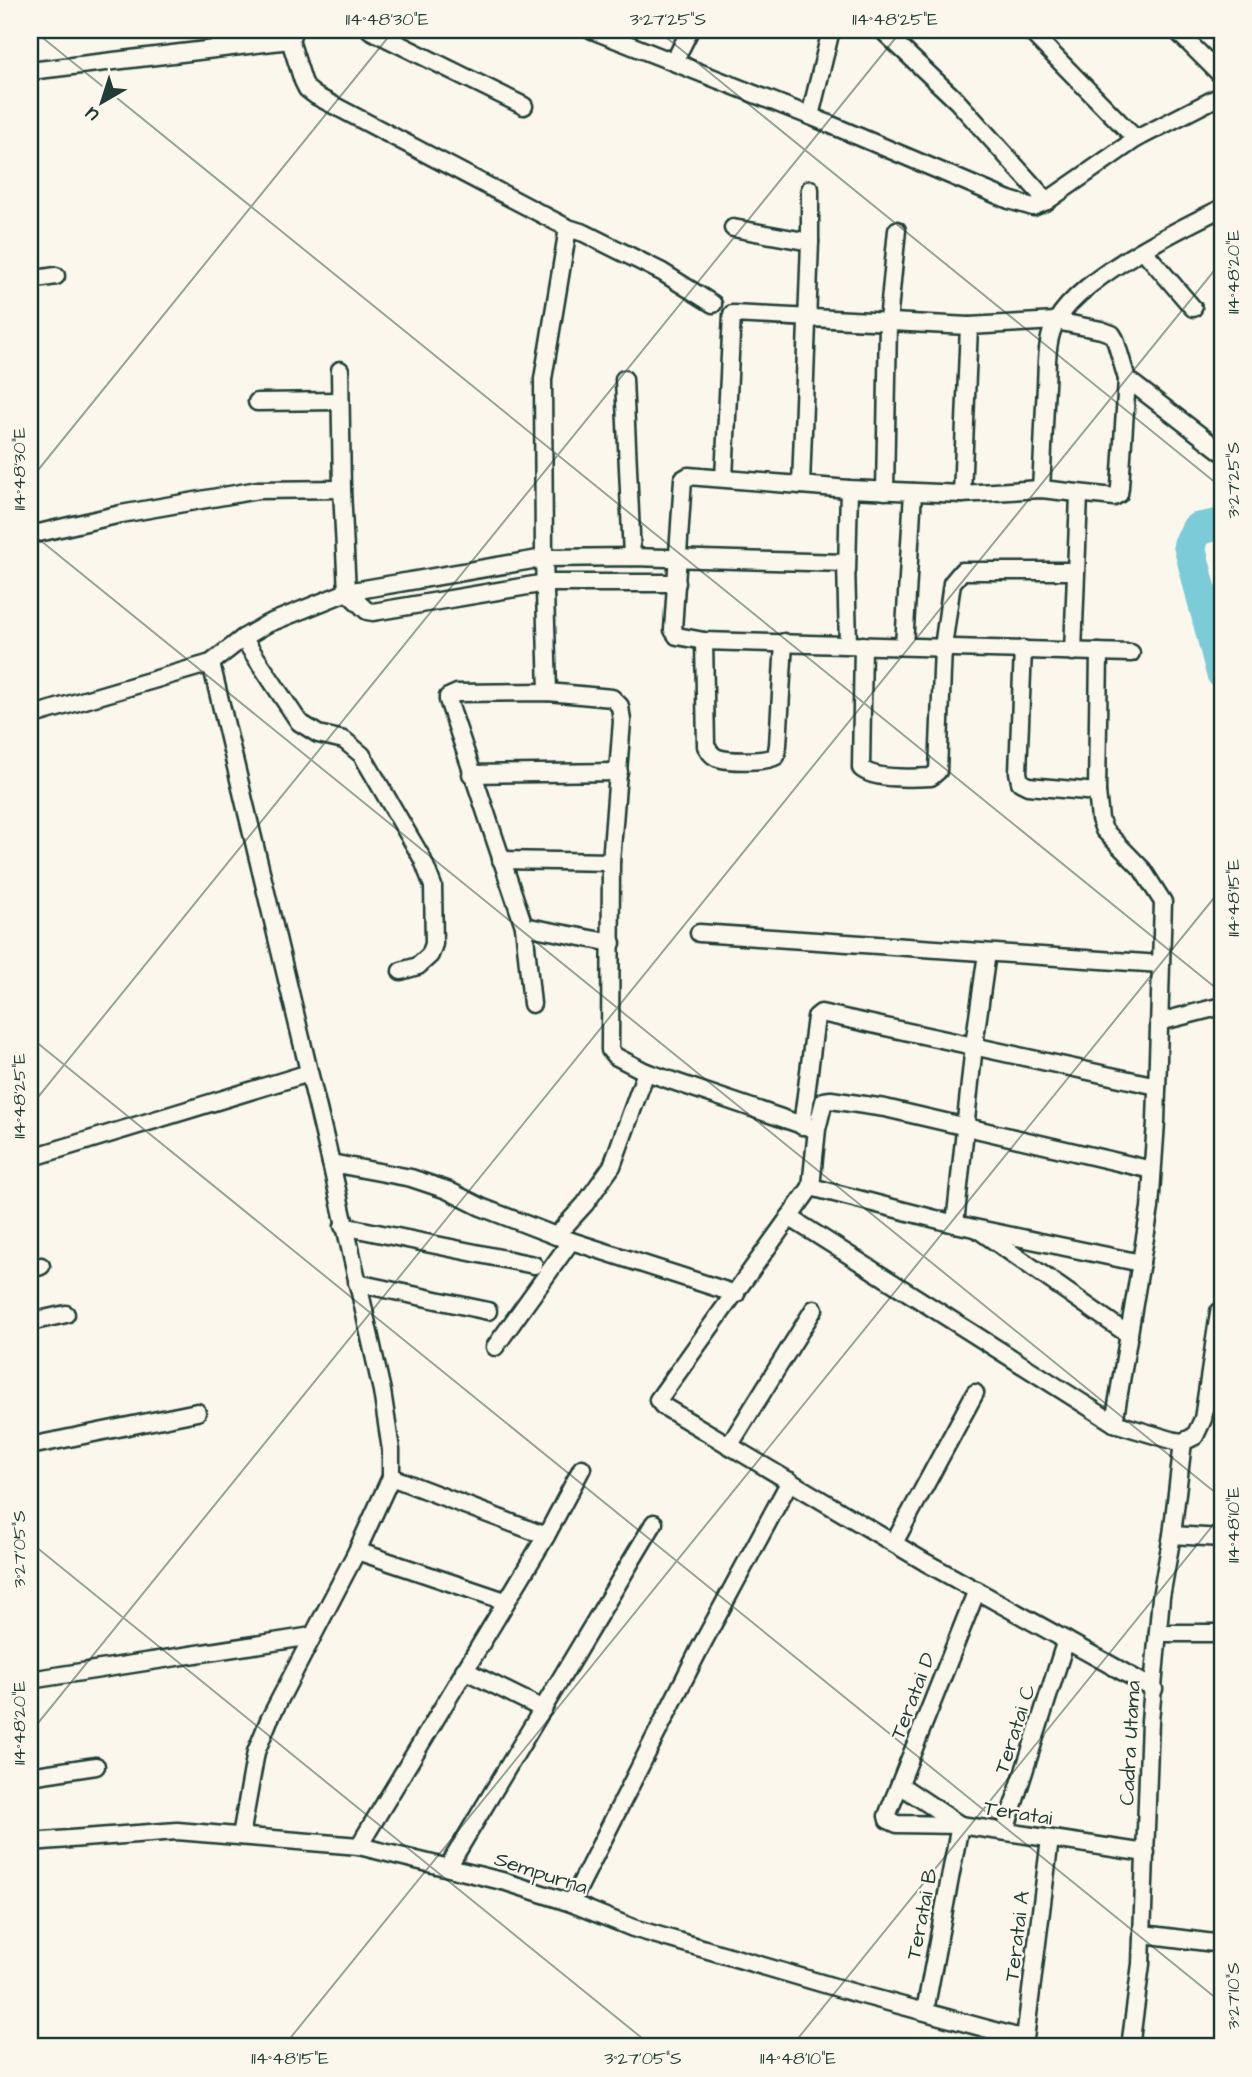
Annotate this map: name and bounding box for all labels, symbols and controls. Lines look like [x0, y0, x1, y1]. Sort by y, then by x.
text: 114°48'30"E [345, 7, 429, 32]
text: 3°27'25"S [630, 7, 706, 32]
text: 114°48'25"E [852, 7, 938, 32]
north arrow [66, 66, 136, 136]
text: U [79, 100, 105, 128]
text: 114°48'20"E [1221, 230, 1246, 314]
text: 114°48'30"E [7, 427, 32, 511]
text: 3°27'25"S [1221, 442, 1246, 518]
text: 114°48'15"E [1221, 859, 1246, 937]
text: 114°48'25"E [7, 1053, 32, 1139]
text: 114°48'10"E [1221, 1487, 1246, 1563]
text: 3°27'05"S [7, 1510, 32, 1588]
street label: Teratai D [883, 1648, 943, 1744]
street label: Teratai C [987, 1680, 1043, 1777]
street label: Cadra Utama [1112, 1680, 1148, 1806]
text: 114°48'20"E [7, 1681, 32, 1765]
street label: Teratai [982, 1793, 1054, 1833]
street label: Sempurna [490, 1844, 592, 1903]
street label: Teratai B [899, 1866, 945, 1962]
street label: Teratai A [997, 1889, 1037, 1983]
text: 3°27'10"S [1221, 1963, 1246, 2029]
text: 114°48'15"E [251, 2046, 329, 2071]
text: 3°27'05"S [604, 2046, 682, 2071]
text: 114°48'10"E [760, 2046, 836, 2071]

